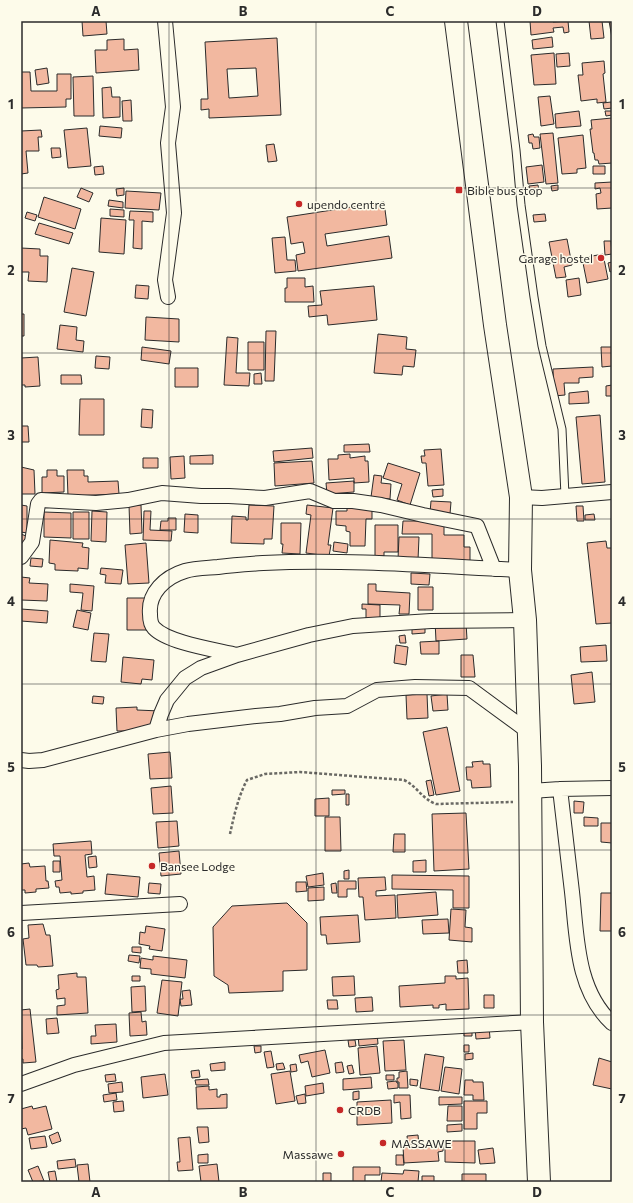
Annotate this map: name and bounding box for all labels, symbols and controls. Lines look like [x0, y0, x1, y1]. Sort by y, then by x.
text: A [91, 3, 101, 19]
text: B [239, 3, 248, 19]
text: C [386, 3, 395, 19]
text: D [532, 3, 542, 19]
text: 1 [8, 96, 14, 112]
text: 1 [619, 96, 625, 112]
place label: Bible bus stop [467, 183, 543, 197]
marker: Bible bus stop [454, 185, 464, 195]
place label: upendo centre [307, 197, 385, 211]
marker: upendo centre [294, 199, 304, 209]
place label: Garage hostel [518, 251, 593, 265]
marker: Garage hostel [596, 253, 606, 263]
text: 2 [7, 262, 15, 278]
text: 2 [618, 262, 626, 278]
text: 3 [7, 427, 15, 443]
text: 3 [618, 427, 626, 443]
text: 4 [7, 593, 15, 609]
text: 4 [618, 593, 626, 609]
text: 5 [7, 759, 15, 775]
text: 5 [618, 759, 626, 775]
place label: Bansee Lodge [160, 859, 235, 873]
marker: Bansee Lodge [147, 861, 157, 871]
text: 6 [7, 924, 15, 940]
text: 6 [618, 924, 626, 940]
text: 7 [7, 1090, 15, 1106]
text: 7 [618, 1090, 626, 1106]
place label: CRDB [348, 1103, 381, 1117]
marker: CRDB [335, 1105, 345, 1115]
place label: MASSAWE [391, 1136, 452, 1150]
marker: MASSAWE [378, 1138, 388, 1148]
place label: Massawe [283, 1147, 333, 1161]
marker: Massawe [336, 1149, 346, 1159]
text: A [91, 1184, 101, 1200]
text: B [239, 1184, 248, 1200]
text: C [386, 1184, 395, 1200]
text: D [532, 1184, 542, 1200]

